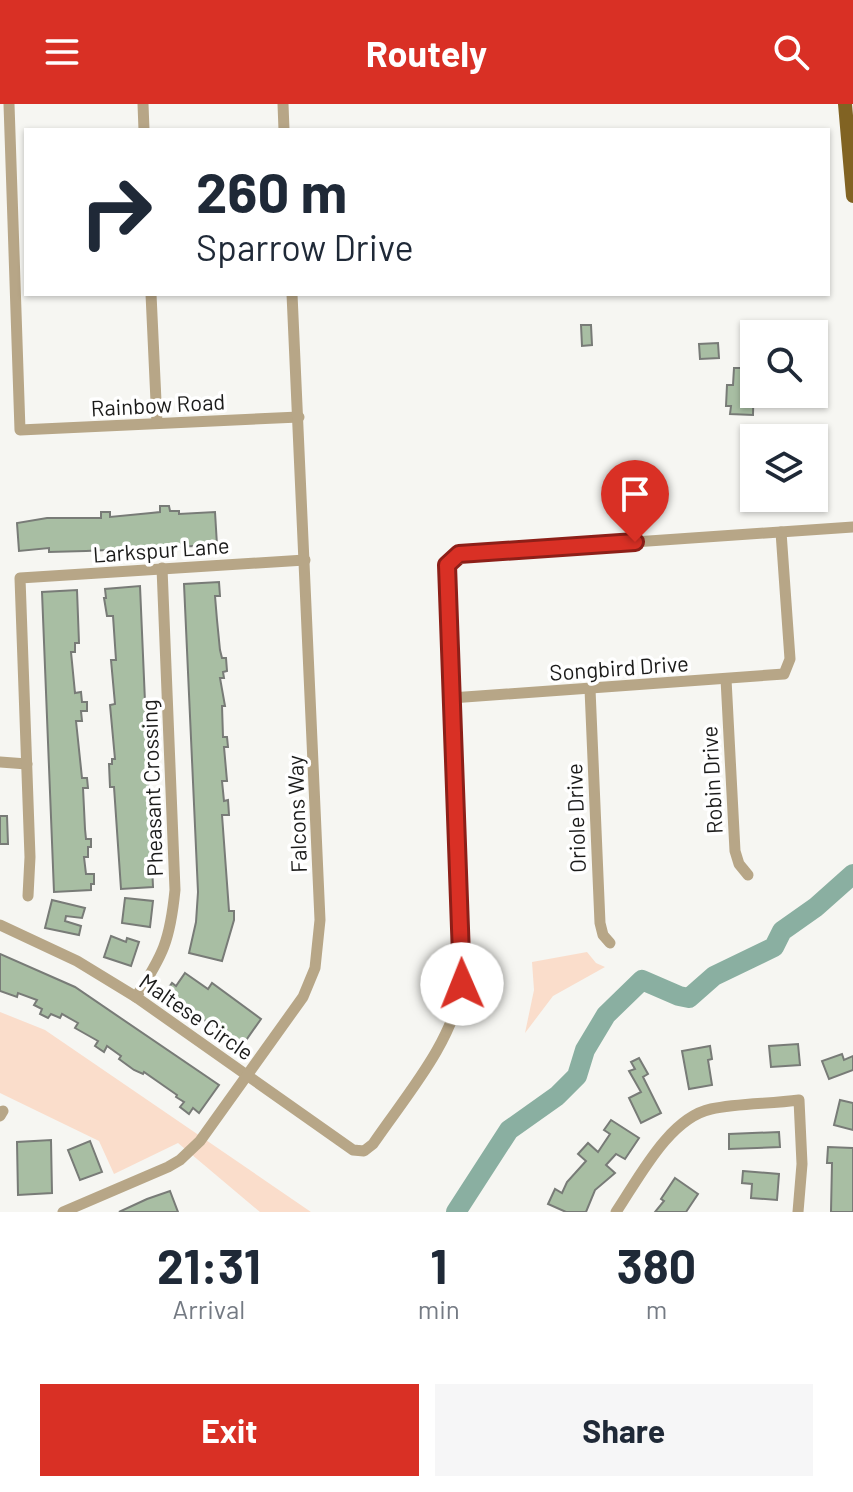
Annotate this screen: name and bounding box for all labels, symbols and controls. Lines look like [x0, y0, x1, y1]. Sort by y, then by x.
icon: menu [40, 30, 84, 74]
icon: search [769, 30, 813, 74]
text: Routely [366, 31, 487, 74]
text: 260 m [196, 157, 347, 224]
icon: right [64, 160, 168, 264]
text: Sparrow Drive [196, 225, 414, 268]
map controls [740, 320, 828, 512]
button: search [740, 320, 828, 408]
street label: Rainbow Road [90, 387, 226, 421]
button: layers [740, 424, 828, 512]
pin [601, 460, 669, 542]
icon: arrive [613, 472, 657, 516]
street label: Larkspur Lane [92, 531, 230, 567]
street label: Songbird Drive [549, 649, 689, 685]
street label: Pheasant Crossing [135, 699, 167, 877]
street label: Robin Drive [695, 725, 727, 835]
street label: Falcons Way [281, 755, 311, 873]
street label: Oriole Drive [560, 763, 590, 873]
position arrow [420, 942, 504, 1026]
street label: Maltese Circle [135, 967, 259, 1065]
text: 21:31 [157, 1236, 261, 1294]
text: 1 [430, 1236, 447, 1294]
text: 380 [617, 1236, 696, 1294]
text: Arrival [173, 1293, 245, 1324]
text: min [418, 1293, 460, 1324]
text: m [646, 1293, 667, 1324]
button: Exit [40, 1384, 419, 1476]
button: Share [435, 1384, 813, 1476]

